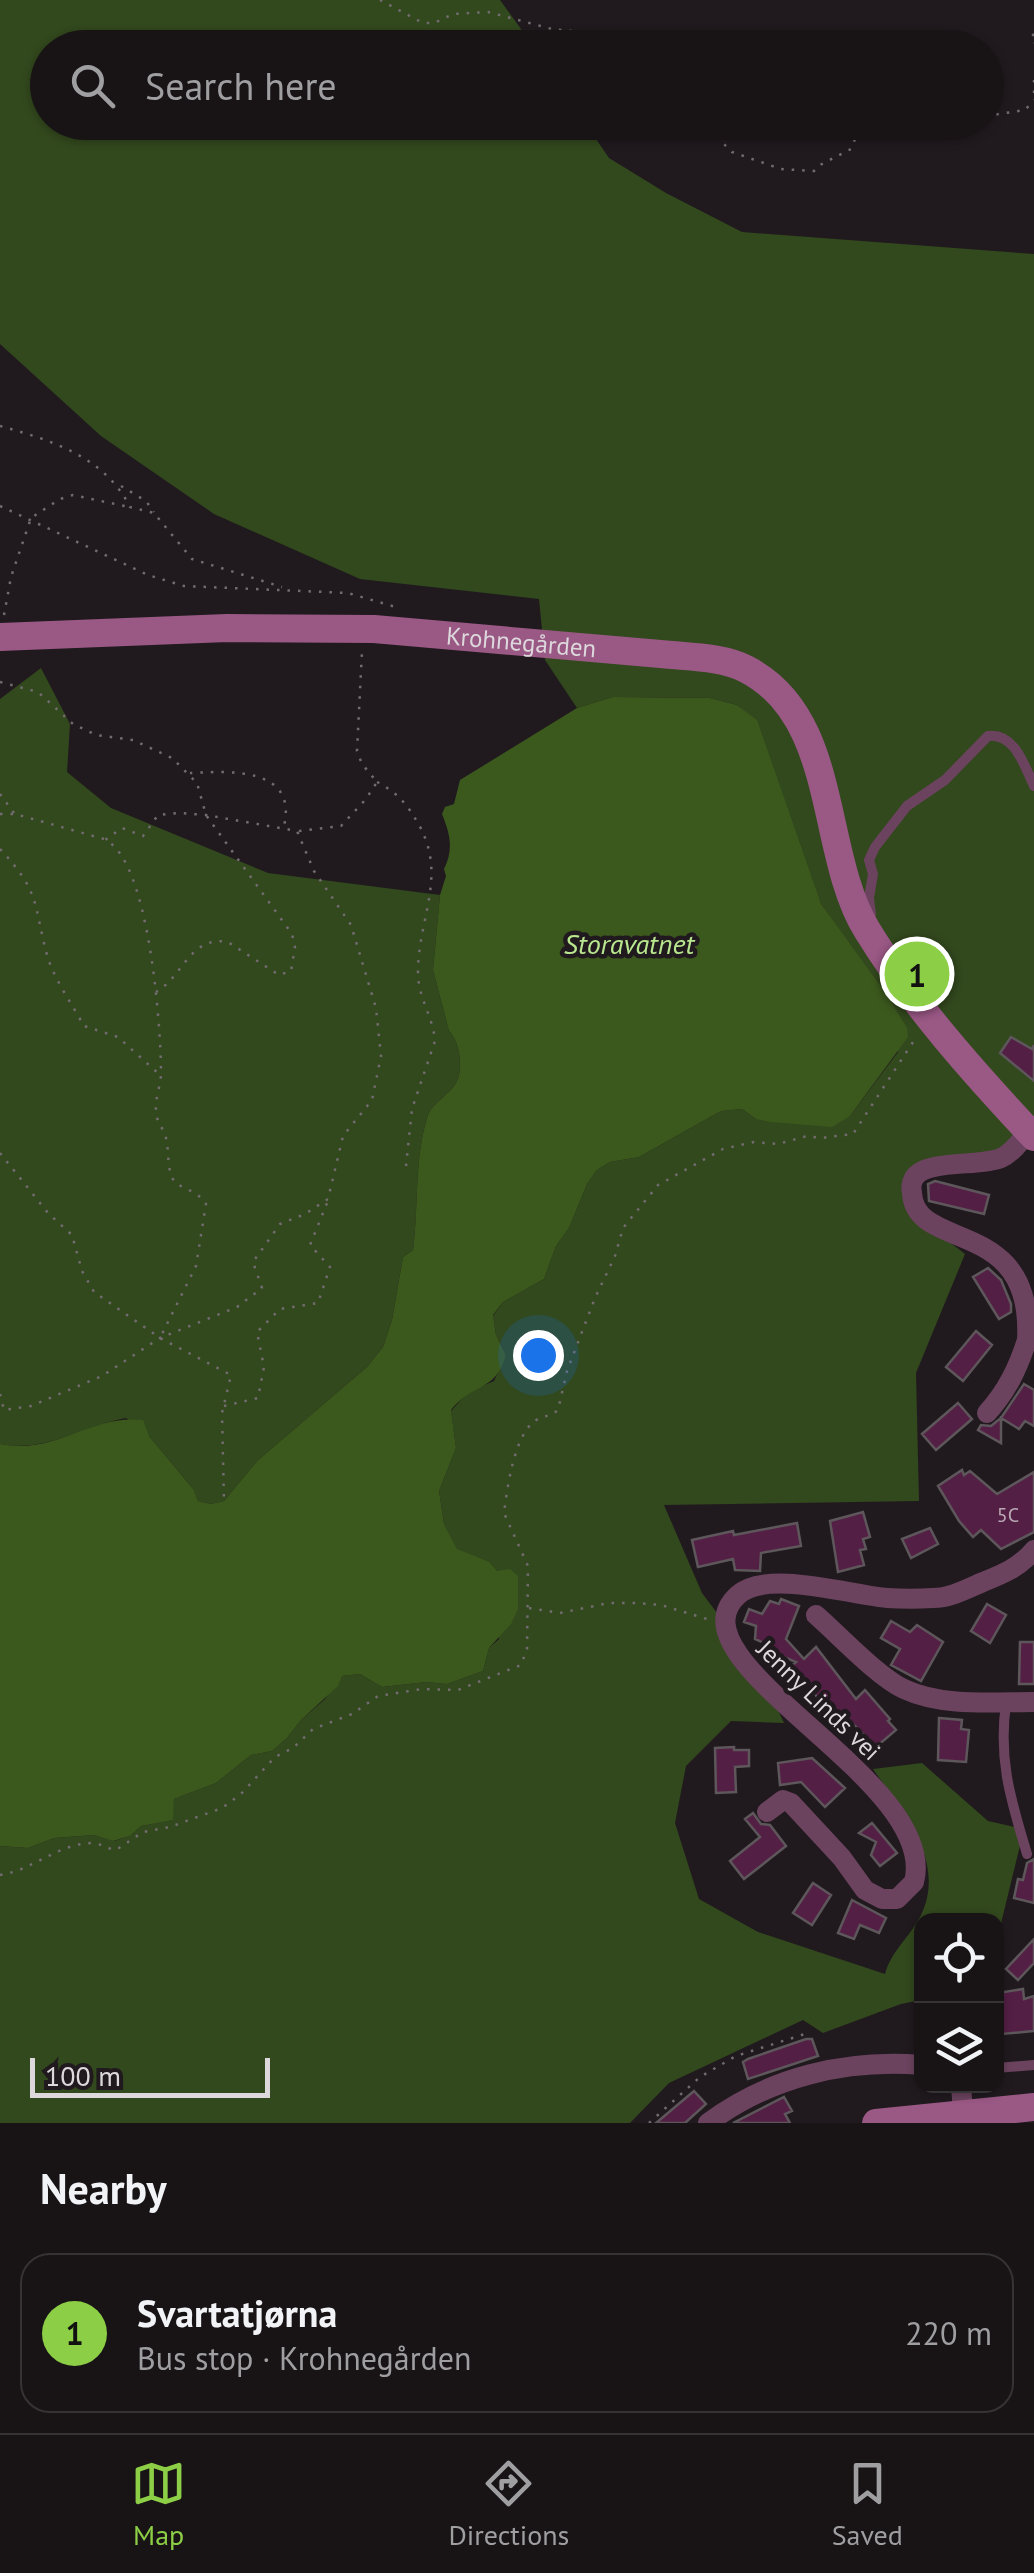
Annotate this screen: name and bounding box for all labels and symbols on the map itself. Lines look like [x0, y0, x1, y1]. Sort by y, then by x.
street label: Krohnegården [445, 619, 598, 664]
water label: Storavatnet [564, 925, 695, 962]
pin: 1 [884, 936, 950, 1012]
your location [513, 1330, 564, 1381]
house number: 5C [997, 1502, 1019, 1528]
street label: Jenny Linds vei [750, 1632, 887, 1767]
scale bar [30, 2053, 270, 2098]

